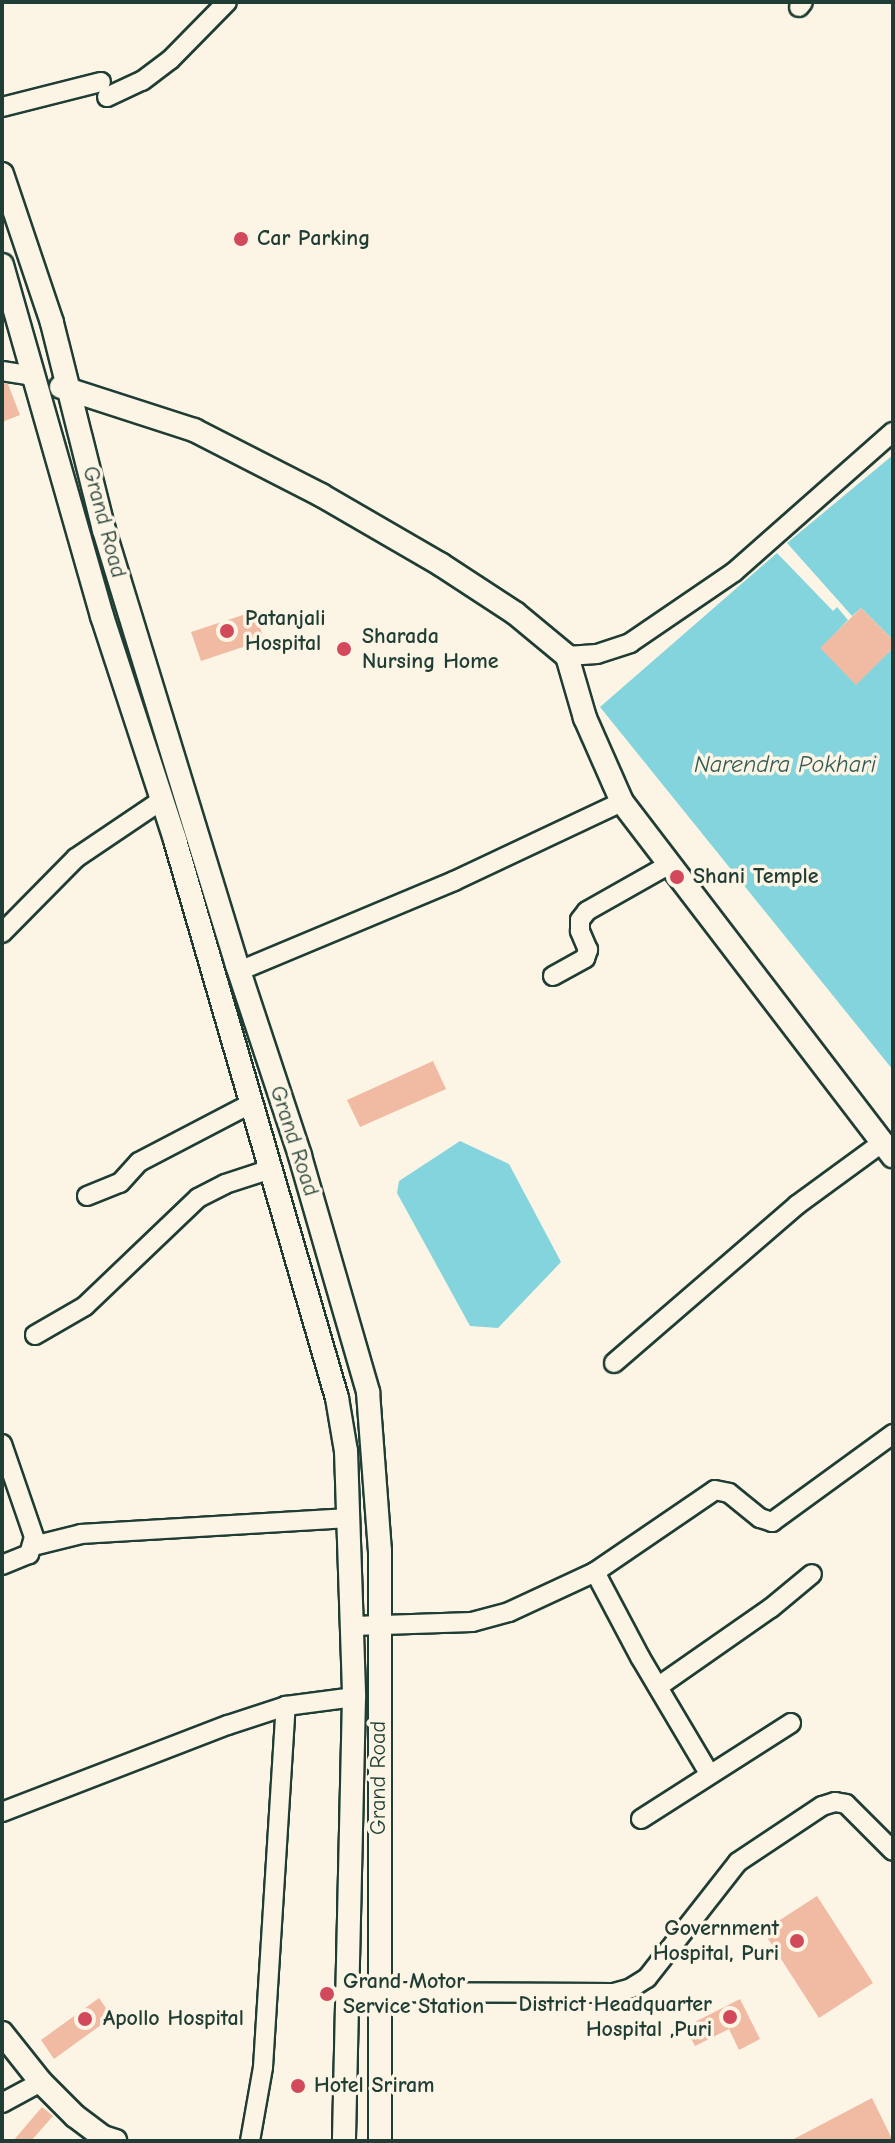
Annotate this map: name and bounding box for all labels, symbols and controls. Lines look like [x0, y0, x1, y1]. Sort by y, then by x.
place label: Car Parking [257, 226, 370, 252]
marker: Car Parking [232, 230, 250, 248]
street label: Grand Road [76, 463, 132, 581]
place label: Patanjali Hospital [245, 605, 326, 656]
marker: Patanjali Hospital [216, 620, 238, 642]
place label: Sharada Nursing Home [362, 623, 499, 674]
marker: Sharada Nursing Home [333, 638, 355, 660]
water label: Narendra Pokhari [694, 751, 876, 779]
place label: Shani Temple [693, 864, 818, 890]
marker: Shani Temple [668, 868, 686, 886]
street label: Grand Road [264, 1083, 324, 1199]
street label: Grand Road [366, 1721, 392, 1835]
place label: Government Hospital, Puri [653, 1915, 779, 1966]
marker: Government Hospital, Puri [786, 1930, 808, 1952]
place label: Grand Motor Service Station [343, 1968, 484, 2020]
marker: Grand Motor Service Station [318, 1985, 336, 2003]
place label: District Headquarter Hospital ,Puri [519, 1991, 712, 2042]
place label: Apollo Hospital [103, 2006, 244, 2032]
marker: District Headquarter Hospital ,Puri [719, 2006, 741, 2028]
marker: Apollo Hospital [74, 2008, 96, 2030]
place label: Hotel Sriram [314, 2073, 435, 2099]
marker: Hotel Sriram [289, 2077, 307, 2095]

